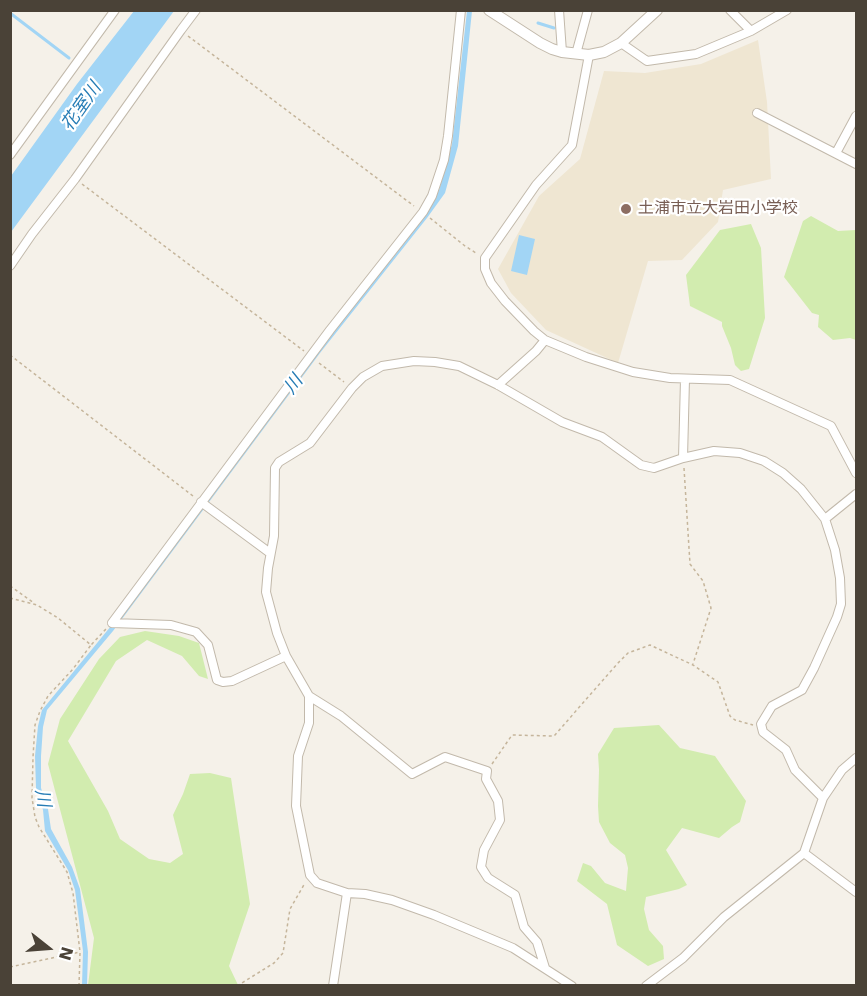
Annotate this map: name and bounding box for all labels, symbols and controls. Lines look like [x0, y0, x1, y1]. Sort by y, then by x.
water label: 花室川 [58, 79, 106, 135]
place label: 土浦市立大岩田小学校 [638, 199, 798, 219]
marker: 土浦市立大岩田小学校 [619, 202, 633, 216]
water label: 川 [280, 371, 308, 399]
water label: 川 [30, 787, 54, 809]
north arrow [18, 918, 78, 978]
text: N [55, 944, 77, 963]

